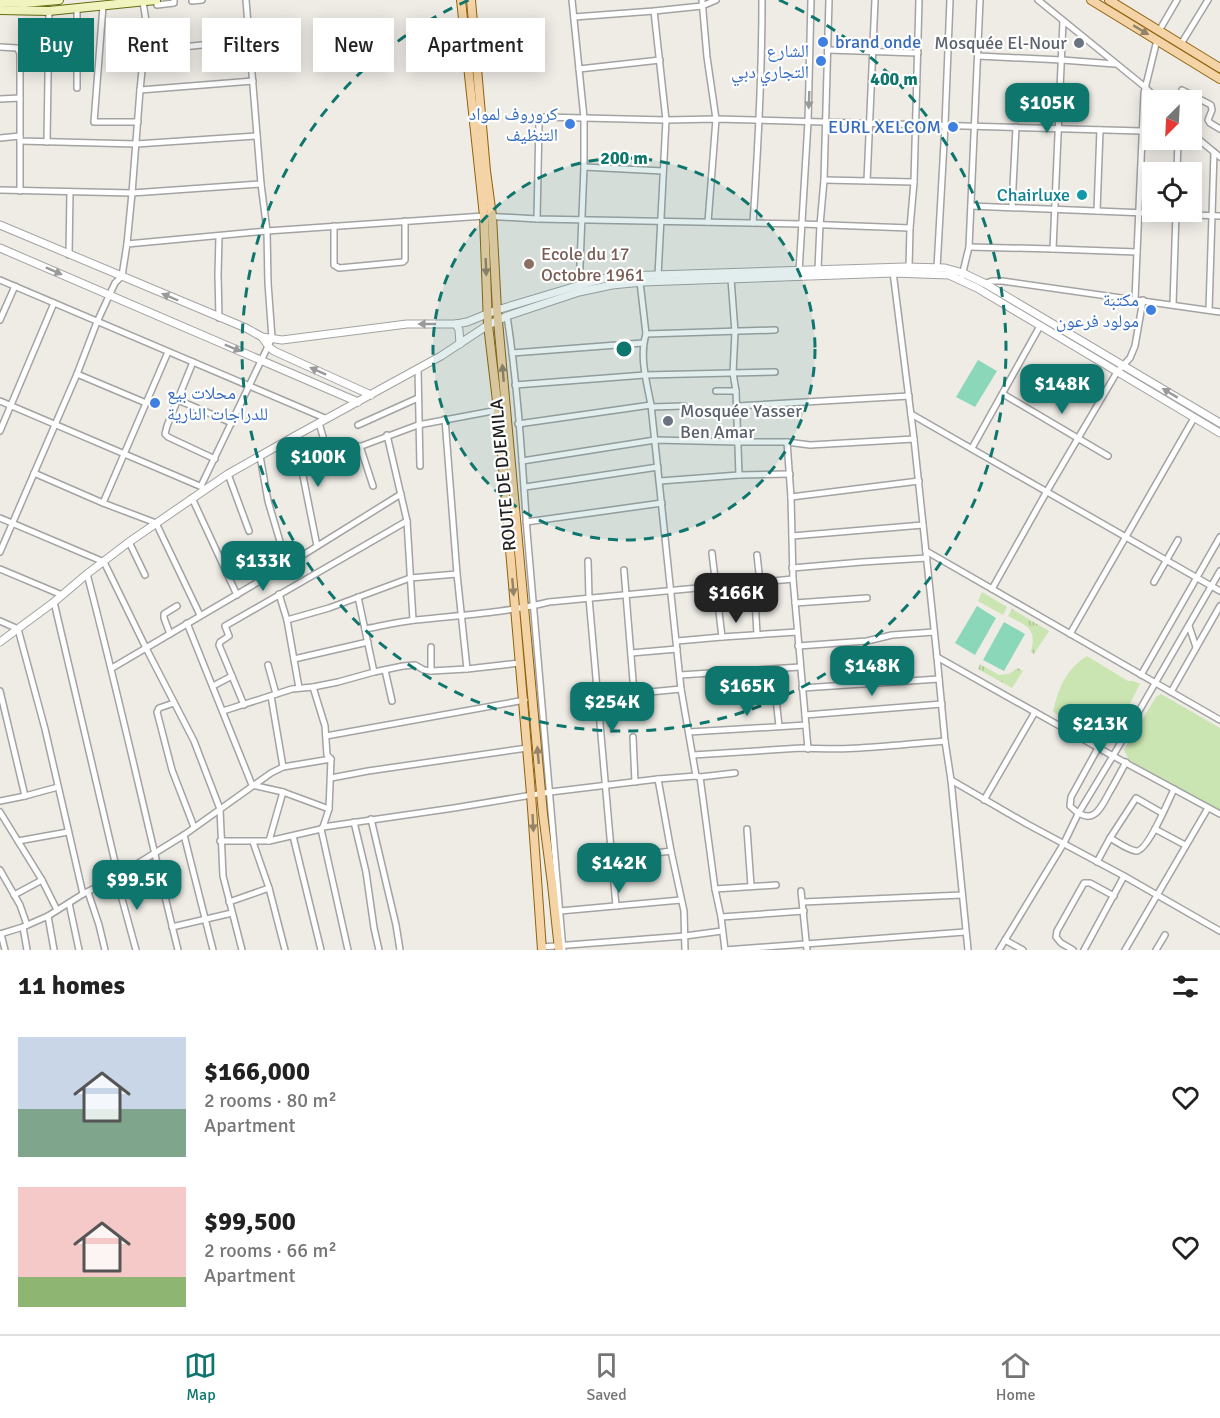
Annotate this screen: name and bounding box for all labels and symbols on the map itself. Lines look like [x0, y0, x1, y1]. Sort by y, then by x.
one-way arrow [1133, 25, 1149, 36]
place label: brand onde [835, 31, 921, 53]
place label: Mosquée El-Nour [934, 32, 1067, 54]
marker: brand onde [816, 35, 830, 49]
marker: Mosquée El-Nour [1072, 36, 1086, 50]
place label: الشارع التجاري دبي [731, 40, 809, 87]
marker: الشارع التجاري دبي [814, 54, 828, 68]
text: 400 m [870, 68, 918, 90]
pin: $105K [1005, 83, 1089, 134]
north arrow [1142, 90, 1202, 150]
one-way arrow [804, 91, 813, 110]
place label: كروروف لمواد التنظيف [469, 103, 559, 146]
place label: EURL XELCOM [828, 116, 941, 138]
marker: كروروف لمواد التنظيف [563, 117, 577, 131]
marker: EURL XELCOM [946, 120, 960, 134]
text: 200 m [600, 147, 648, 169]
place label: Chairluxe [997, 184, 1070, 206]
marker: Chairluxe [1075, 188, 1089, 202]
place label: Ecole du 17 Octobre 1961 [541, 243, 644, 286]
marker: Ecole du 17 Octobre 1961 [522, 257, 536, 271]
one-way arrow [481, 258, 490, 277]
one-way arrow [45, 266, 62, 275]
place label: مكتبة مولود فرعون [1056, 289, 1139, 332]
one-way arrow [160, 292, 178, 302]
marker: مكتبة مولود فرعون [1144, 303, 1158, 317]
one-way arrow [418, 319, 437, 329]
centre of rings [614, 339, 634, 359]
one-way arrow [224, 343, 242, 353]
one-way arrow [499, 363, 508, 382]
pin: $148K [1020, 364, 1104, 415]
one-way arrow [309, 365, 327, 375]
place label: محلات بيع للدراجات النارية [167, 382, 268, 425]
one-way arrow [1162, 388, 1178, 399]
marker: محلات بيع للدراجات النارية [148, 396, 162, 410]
street label: ROUTE DE DJEMILA [485, 398, 521, 552]
place label: Mosquée Yasser Ben Amar [680, 400, 802, 443]
marker: Mosquée Yasser Ben Amar [661, 414, 675, 428]
pin: $100K [276, 437, 360, 488]
pin: $133K [221, 541, 305, 592]
pin: $166K [694, 573, 778, 624]
one-way arrow [508, 577, 518, 596]
pin: $148K [830, 646, 914, 697]
pin: $165K [705, 666, 789, 717]
pin: $254K [570, 682, 654, 733]
pin: $213K [1058, 704, 1142, 755]
one-way arrow [533, 746, 543, 765]
one-way arrow [528, 814, 538, 833]
pin: $142K [577, 843, 661, 894]
pin: $99.5K [88, 860, 186, 911]

